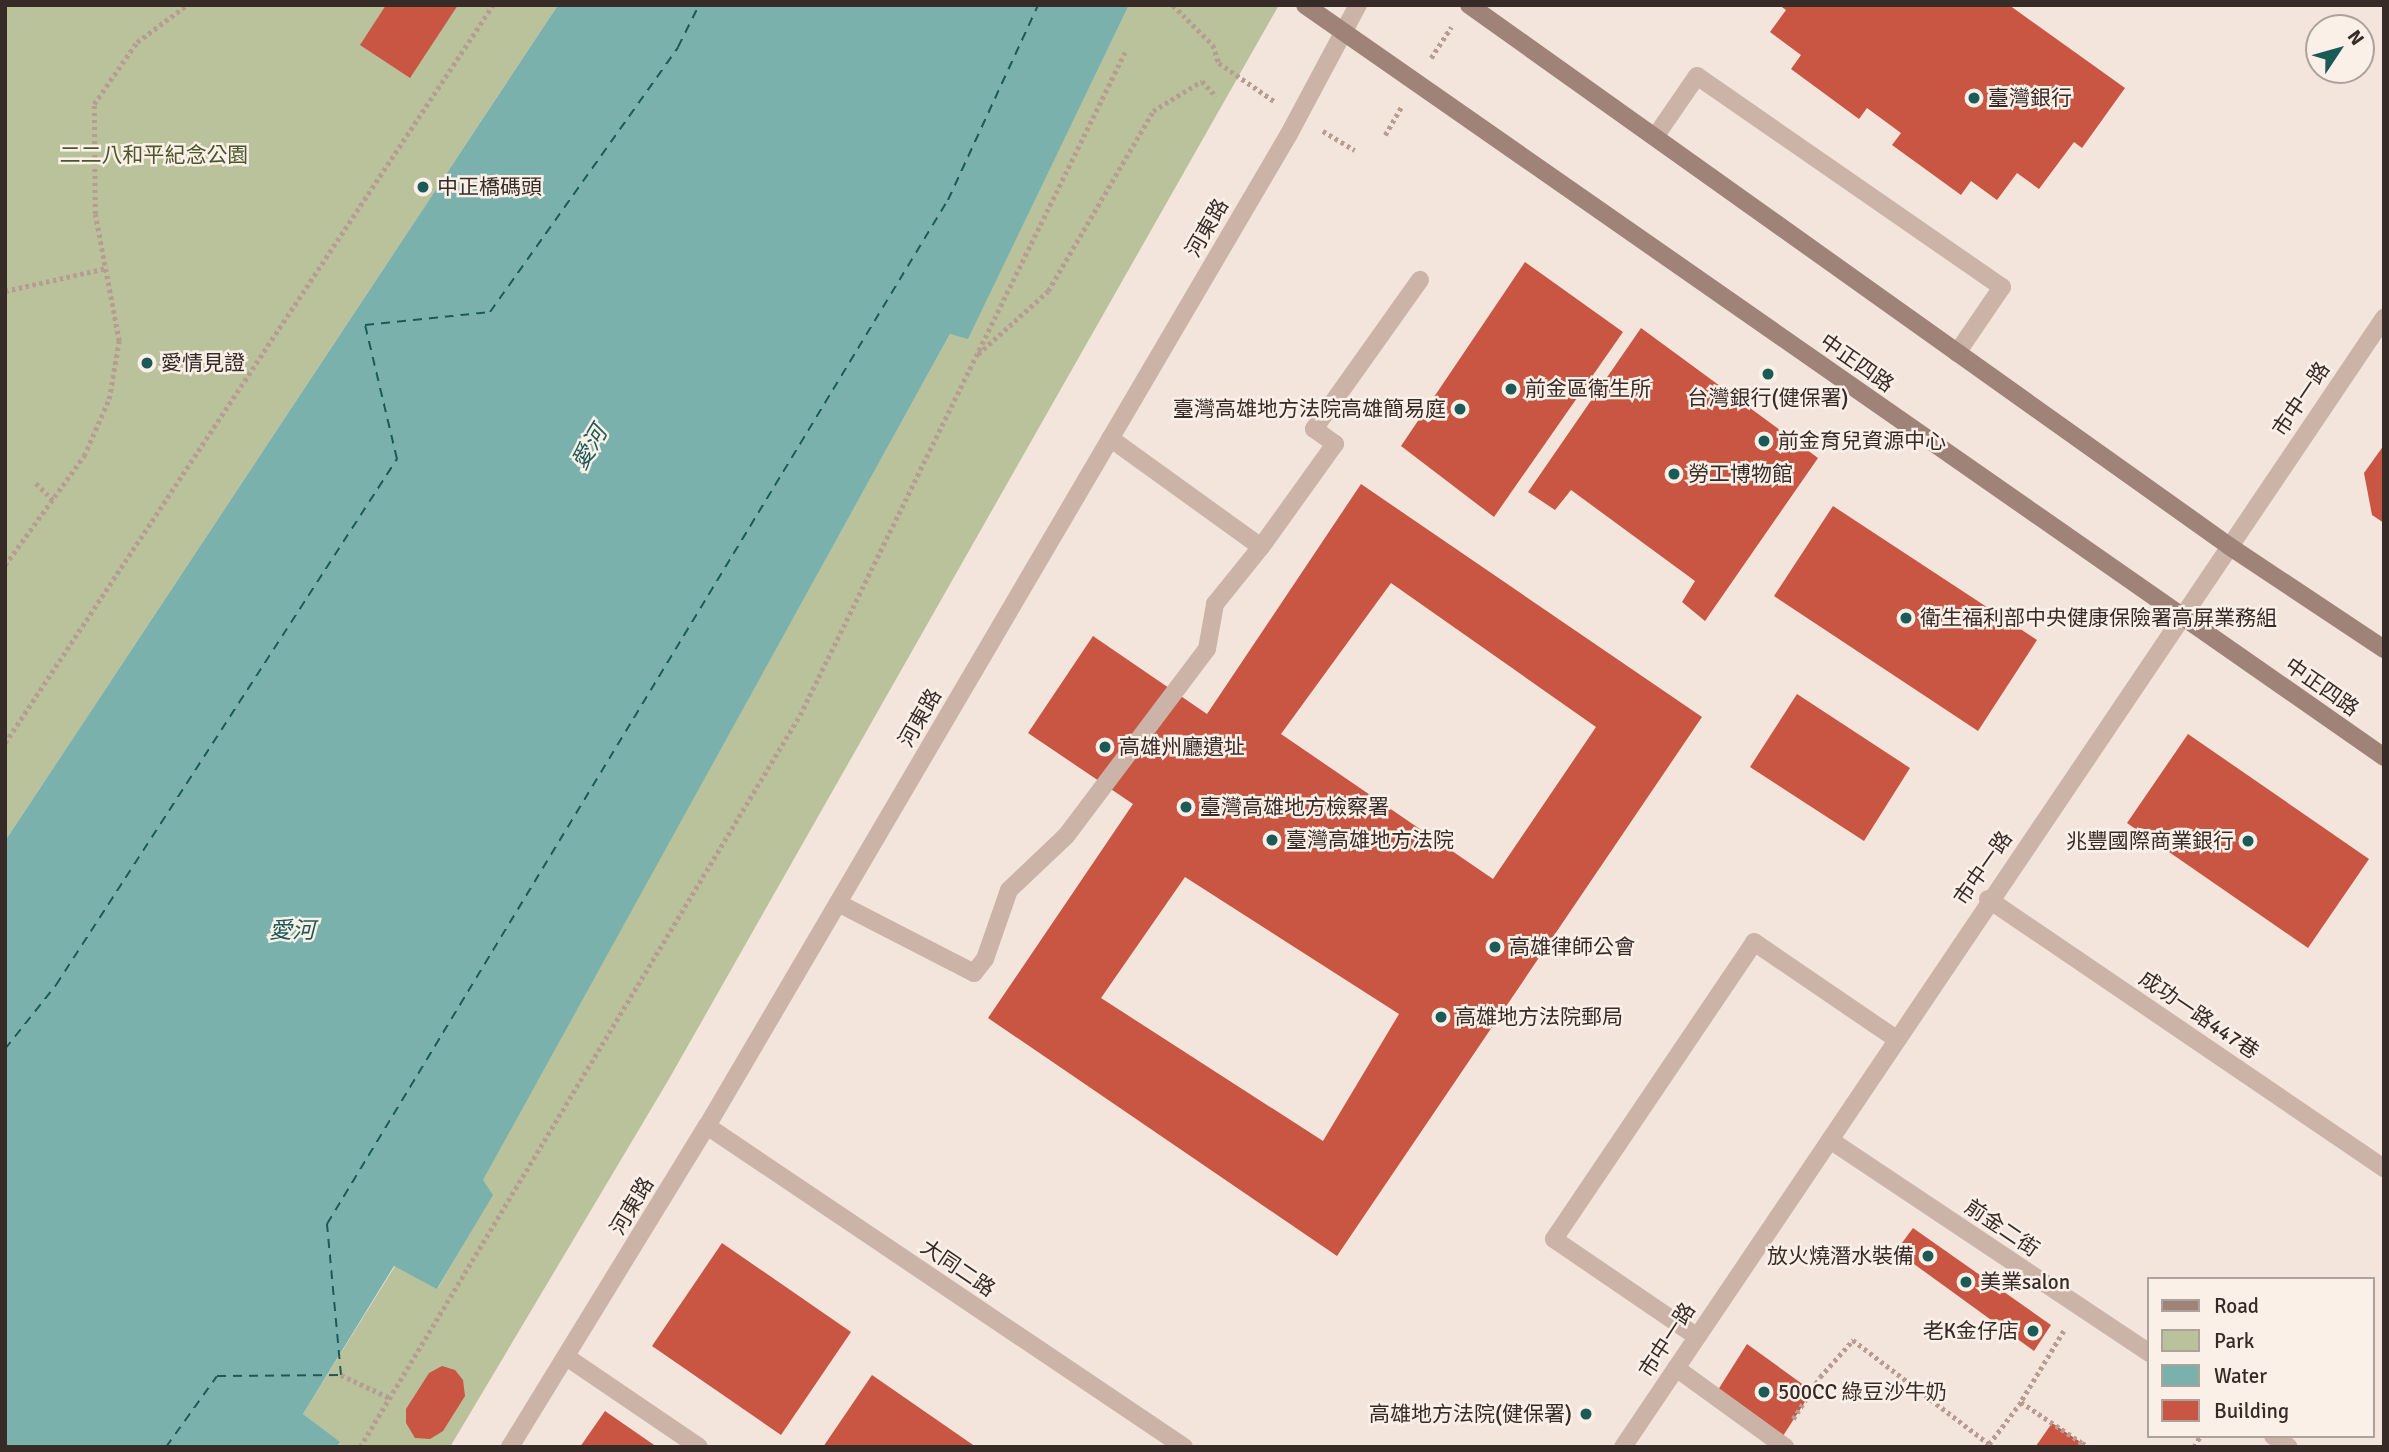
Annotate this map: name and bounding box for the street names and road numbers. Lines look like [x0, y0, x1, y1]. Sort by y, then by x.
street label: 河東路 [1180, 194, 1234, 262]
street label: 中正四路 [1815, 329, 1899, 397]
street label: 市中一路 [2267, 357, 2335, 441]
street label: 中正四路 [2280, 653, 2364, 721]
street label: 河東路 [893, 684, 947, 752]
street label: 市中一路 [1949, 826, 2017, 910]
street label: 成功一路447巷 [2134, 966, 2264, 1064]
street label: 河東路 [605, 1173, 659, 1239]
street label: 前金二街 [1960, 1194, 2044, 1262]
street label: 大同二路 [916, 1234, 1000, 1302]
street label: 市中一路 [1634, 1298, 1700, 1382]

